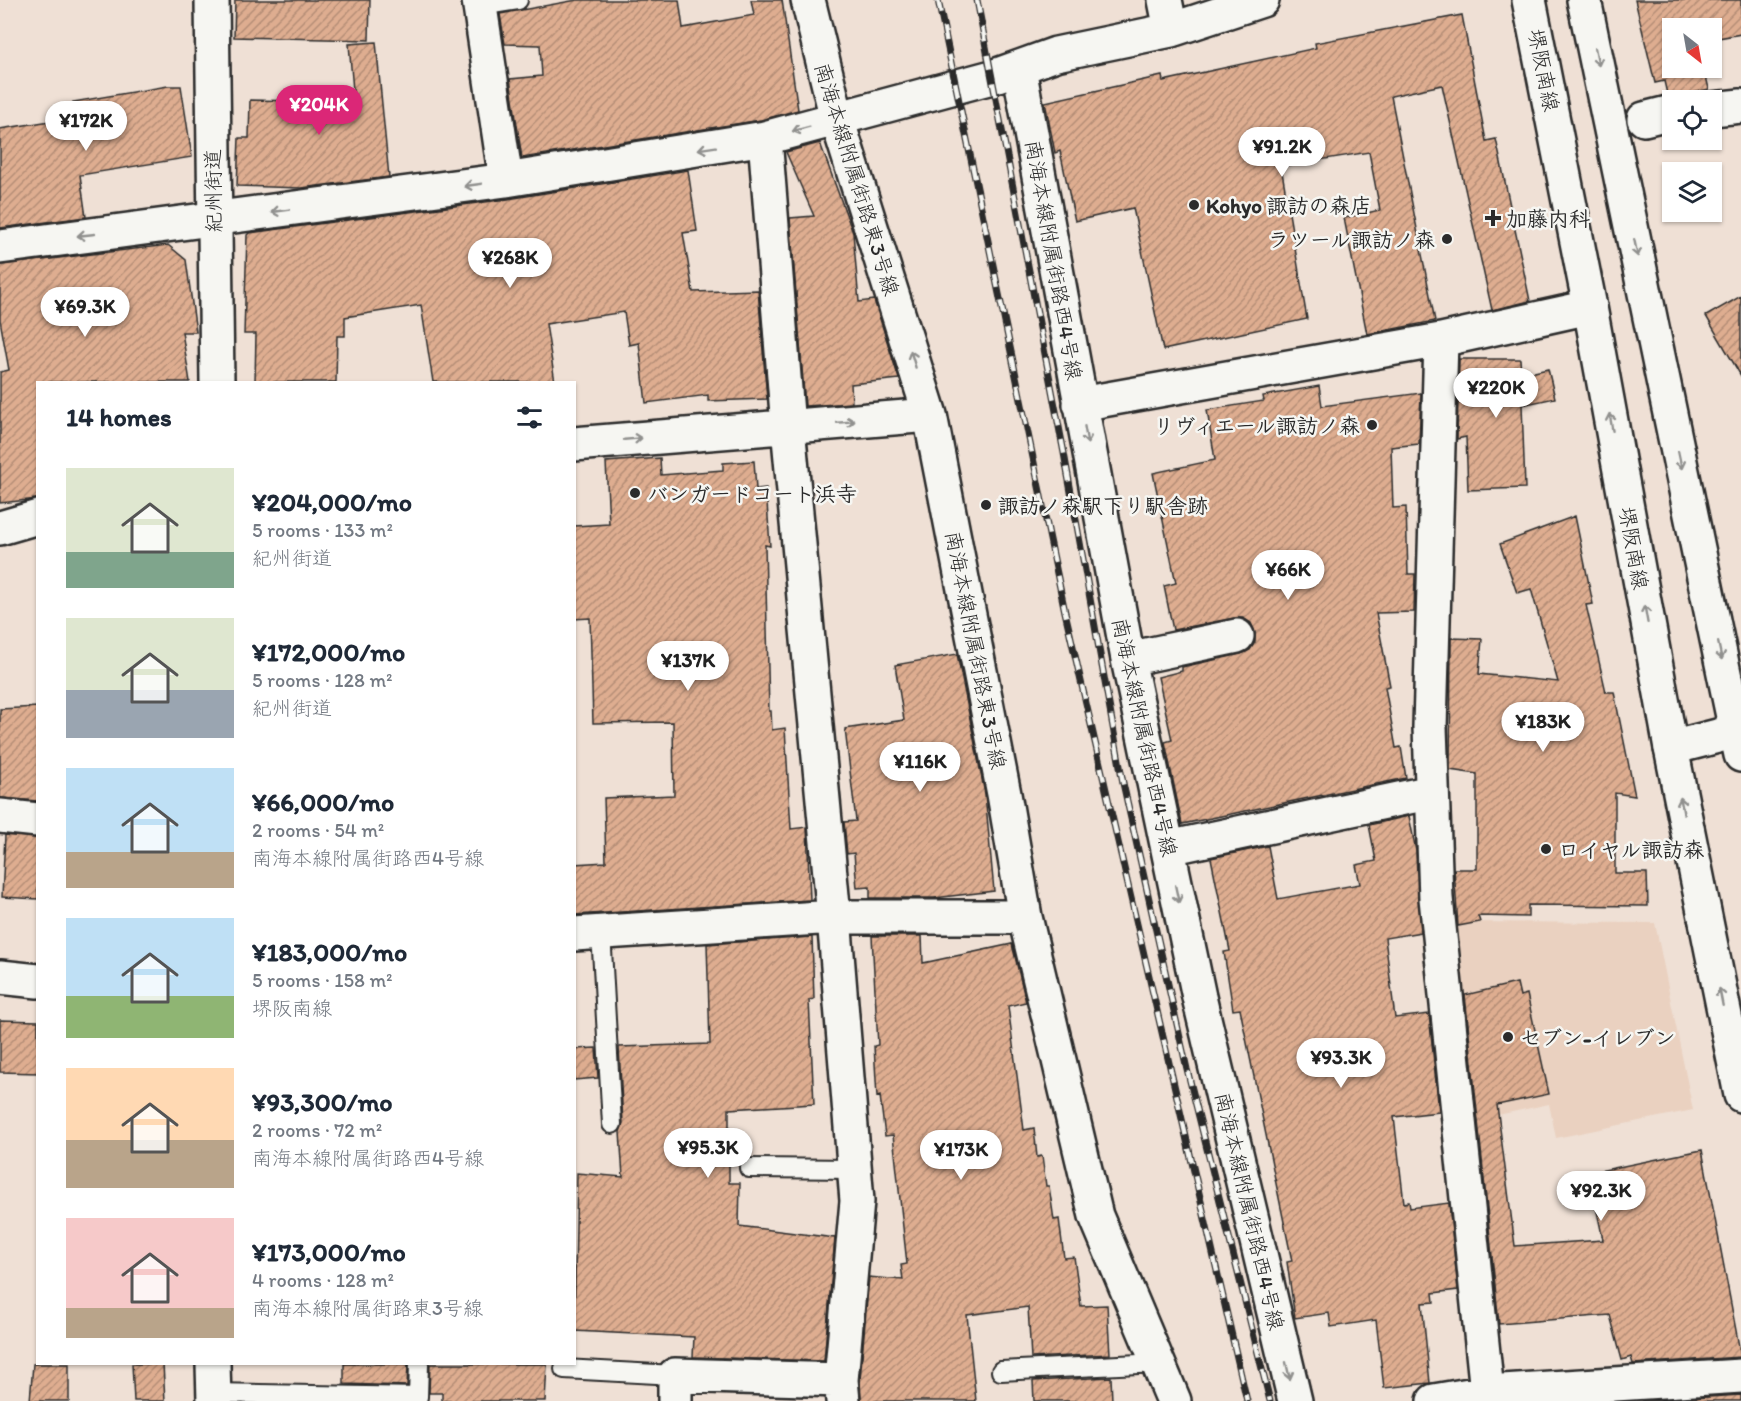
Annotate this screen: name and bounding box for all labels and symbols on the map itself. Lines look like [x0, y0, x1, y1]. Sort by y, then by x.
north arrow [1662, 18, 1722, 78]
street label: 堺阪南線 [1524, 26, 1564, 114]
one-way arrow [1591, 47, 1603, 66]
street label: 南海本線附属街路東3号線 [810, 59, 904, 299]
pin: ¥204K [277, 85, 361, 136]
pin: ¥172K [44, 101, 128, 152]
one-way arrow [792, 123, 811, 135]
pin: ¥91.2K [1233, 127, 1331, 178]
street label: 南海本線附属街路西4号線 [1021, 138, 1087, 382]
one-way arrow [698, 142, 718, 153]
street label: 紀州街道 [200, 149, 226, 233]
one-way arrow [464, 179, 484, 190]
place label: Kohyo 諏訪の森店 [1206, 193, 1372, 219]
marker: Kohyo 諏訪の森店 [1187, 198, 1201, 212]
one-way arrow [271, 206, 290, 217]
place label: 加藤内科 [1506, 206, 1590, 231]
marker: 加藤内科 [1484, 209, 1502, 227]
place label: ラツール諏訪ノ森 [1268, 227, 1435, 252]
one-way arrow [77, 229, 97, 240]
marker: ラツール諏訪ノ森 [1440, 232, 1454, 246]
pin: ¥268K [468, 238, 552, 289]
one-way arrow [1631, 238, 1642, 257]
pin: ¥69.3K [36, 287, 134, 338]
one-way arrow [906, 350, 917, 369]
pin: ¥220K [1454, 368, 1538, 419]
place label: リヴィエール諏訪ノ森 [1153, 413, 1360, 438]
one-way arrow [1605, 413, 1616, 433]
one-way arrow [835, 416, 855, 427]
marker: リヴィエール諏訪ノ森 [1365, 418, 1379, 432]
one-way arrow [1081, 425, 1092, 445]
one-way arrow [622, 433, 642, 444]
one-way arrow [1675, 449, 1686, 469]
place label: バンガードコート浜寺 [647, 481, 857, 506]
marker: バンガードコート浜寺 [628, 486, 642, 500]
place label: 諏訪ノ森駅下り駅舎跡 [998, 493, 1208, 518]
marker: 諏訪ノ森駅下り駅舎跡 [979, 498, 993, 512]
street label: 堺阪南線 [1614, 504, 1654, 592]
street label: 南海本線附属街路東3号線 [941, 529, 1011, 771]
pin: ¥66K [1252, 550, 1324, 601]
one-way arrow [1640, 605, 1651, 625]
street label: 南海本線附属街路西4号線 [1107, 615, 1183, 859]
pin: ¥137K [646, 641, 730, 692]
one-way arrow [1714, 641, 1726, 660]
pin: ¥183K [1501, 702, 1585, 753]
pin: ¥116K [878, 742, 962, 793]
one-way arrow [1676, 797, 1687, 816]
place label: ロイヤル諏訪森 [1558, 837, 1705, 862]
marker: ロイヤル諏訪森 [1539, 842, 1553, 856]
one-way arrow [1172, 884, 1184, 903]
one-way arrow [1715, 988, 1726, 1007]
place label: セブン-イレブン [1520, 1025, 1675, 1050]
marker: セブン-イレブン [1501, 1030, 1515, 1044]
pin: ¥93.3K [1292, 1038, 1390, 1089]
street label: 南海本線附属街路西4号線 [1210, 1089, 1290, 1333]
pin: ¥95.3K [659, 1128, 757, 1179]
pin: ¥173K [919, 1130, 1003, 1181]
pin: ¥92.3K [1552, 1171, 1650, 1222]
one-way arrow [1282, 1361, 1294, 1380]

